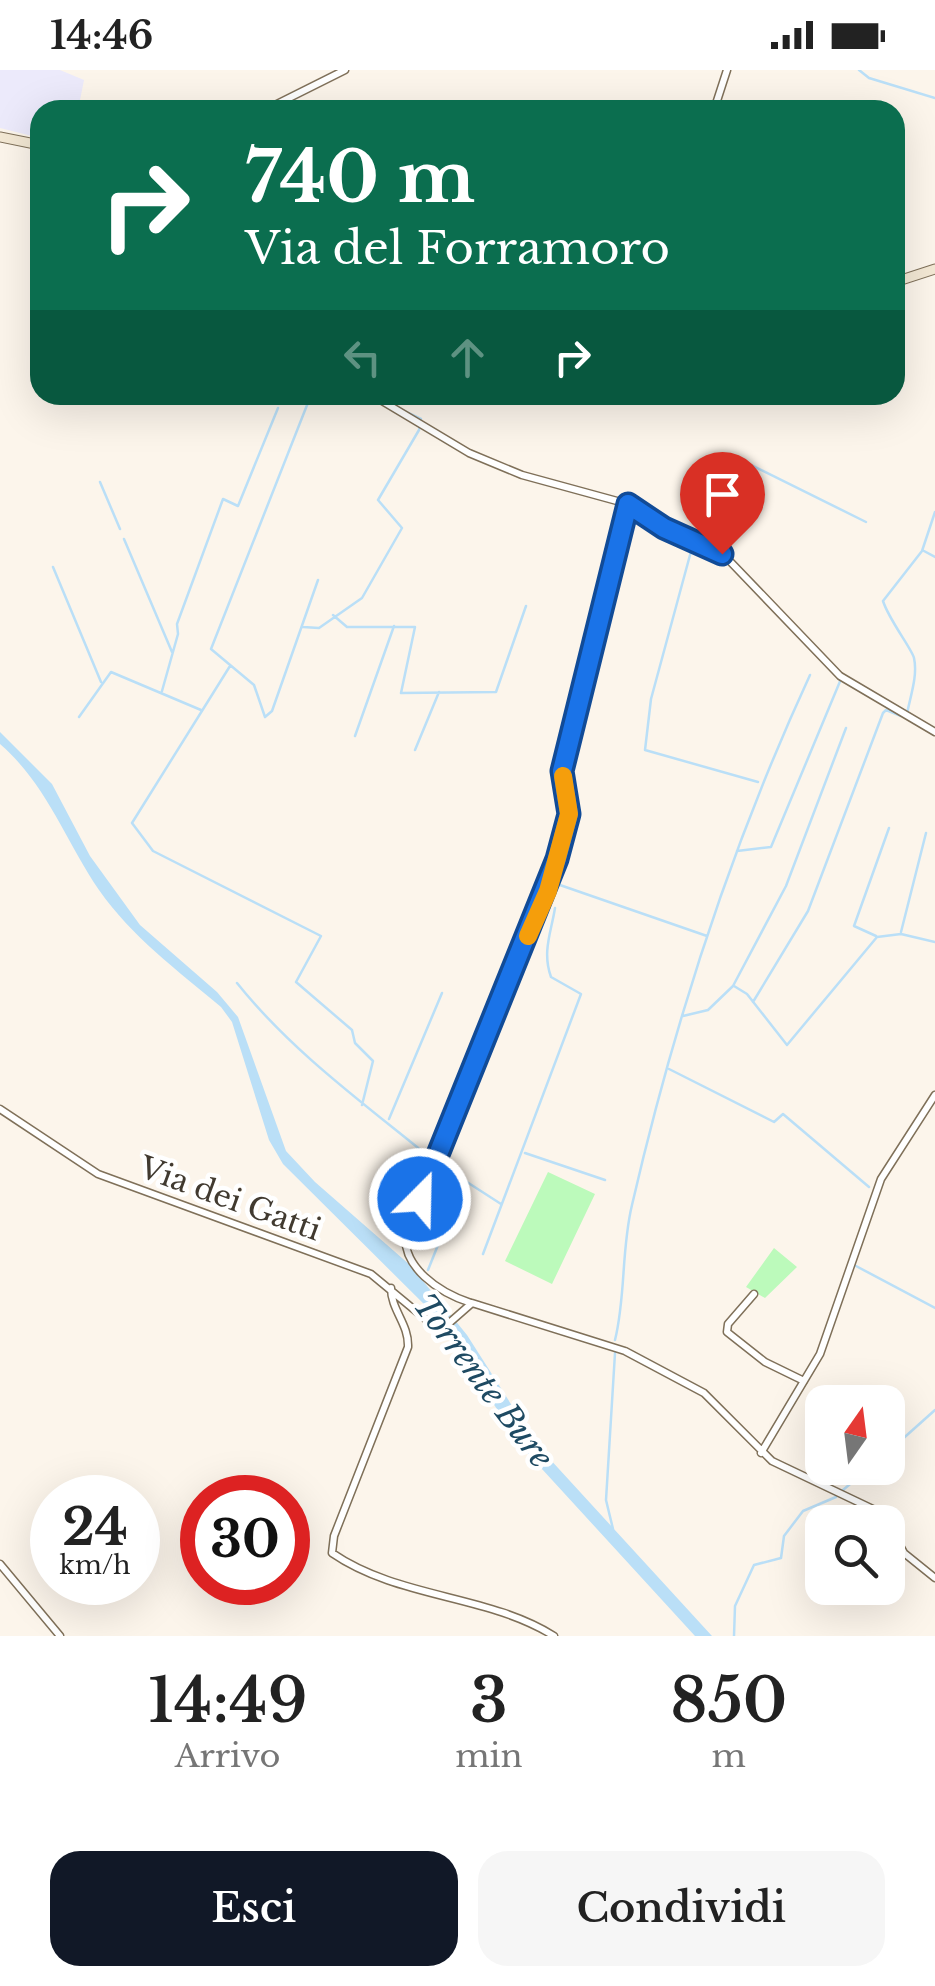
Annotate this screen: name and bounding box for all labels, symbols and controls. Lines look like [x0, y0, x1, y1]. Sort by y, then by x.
text: 14:46 [50, 12, 153, 59]
text: 740 m [245, 134, 475, 221]
icon: right [80, 140, 210, 270]
text: Via del Forramoro [245, 220, 670, 276]
icon: left [335, 330, 390, 385]
icon: ahead [440, 330, 495, 385]
icon: right [545, 330, 600, 385]
pin [680, 452, 765, 555]
icon: arrive [695, 467, 750, 522]
position arrow [368, 1147, 472, 1251]
street label: Via dei Gatti [133, 1148, 326, 1248]
water label: Torrente Bure [404, 1286, 562, 1476]
north arrow [805, 1385, 905, 1485]
map controls [805, 1385, 905, 1605]
speed limit sign: 30 [180, 1475, 310, 1605]
text: 24 [62, 1496, 128, 1559]
button: search [805, 1505, 905, 1605]
text: km/h [60, 1550, 130, 1581]
text: 14:49 [148, 1664, 308, 1738]
text: 3 [470, 1664, 508, 1738]
text: 850 [670, 1664, 787, 1738]
text: Arrivo [175, 1736, 280, 1776]
text: min [455, 1736, 522, 1776]
text: m [712, 1736, 746, 1776]
button: Esci [50, 1851, 458, 1966]
button: Condividi [478, 1851, 885, 1966]

